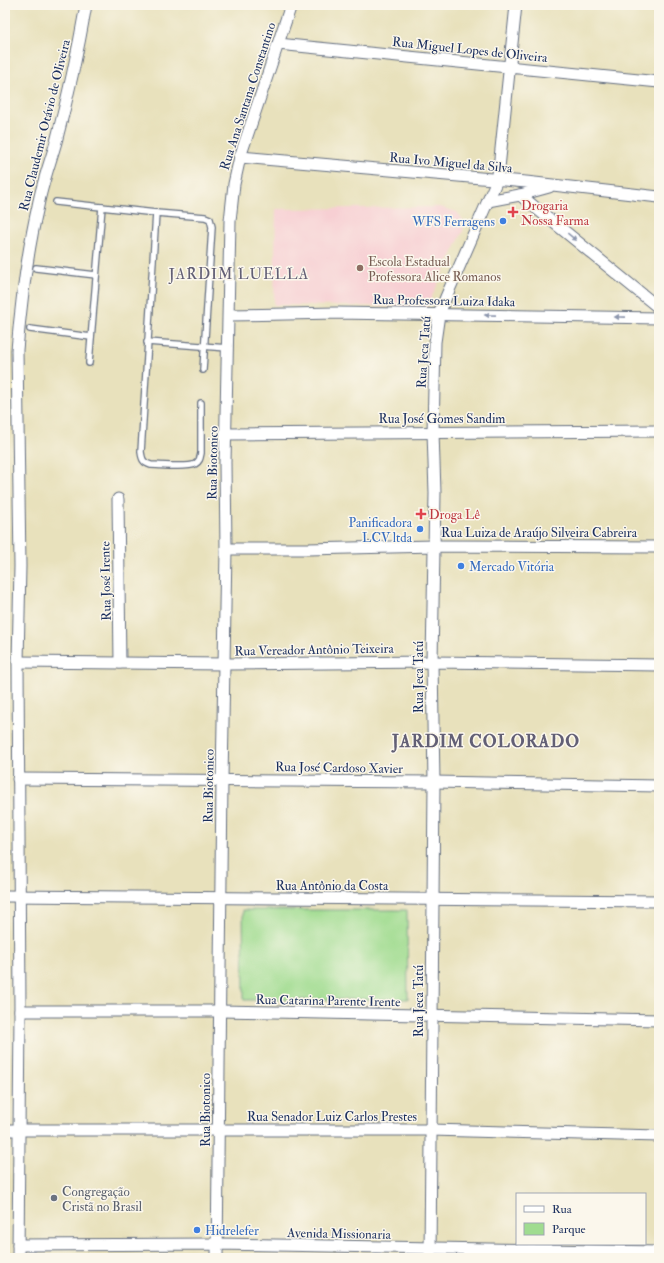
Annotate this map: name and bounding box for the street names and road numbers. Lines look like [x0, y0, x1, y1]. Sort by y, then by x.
street label: Rua Ana Santana Constantino [217, 20, 279, 172]
street label: Rua Miguel Lopes de Oliveira [391, 34, 549, 67]
street label: Rua Claudemir Otávio de Oliveira [16, 37, 74, 213]
street label: Rua Ivo Miguel da Silva [389, 150, 514, 176]
street label: Rua Professora Luiza Idaka [373, 292, 516, 310]
street label: Rua Jeca Tatú [413, 315, 435, 389]
street label: Rua José Gomes Sandim [379, 411, 505, 427]
street label: Rua Biotonico [204, 426, 222, 500]
street label: Rua Luiza de Araújo Silveira Cabreira [441, 525, 638, 541]
street label: Rua José Irente [97, 540, 115, 621]
street label: Rua Vereador Antônio Teixeira [234, 641, 395, 659]
street label: Rua Jeca Tatú [411, 641, 427, 713]
street label: Rua Biotonico [200, 749, 218, 823]
street label: Rua José Cardoso Xavier [275, 759, 403, 777]
street label: Rua Antônio da Costa [276, 878, 389, 894]
street label: Rua Jeca Tatú [411, 965, 427, 1037]
street label: Rua Catarina Parente Irente [255, 992, 401, 1010]
street label: Rua Biotonico [198, 1073, 214, 1147]
street label: Rua Senador Luiz Carlos Prestes [247, 1109, 418, 1125]
street label: Avenida Missionaria [286, 1225, 392, 1243]

